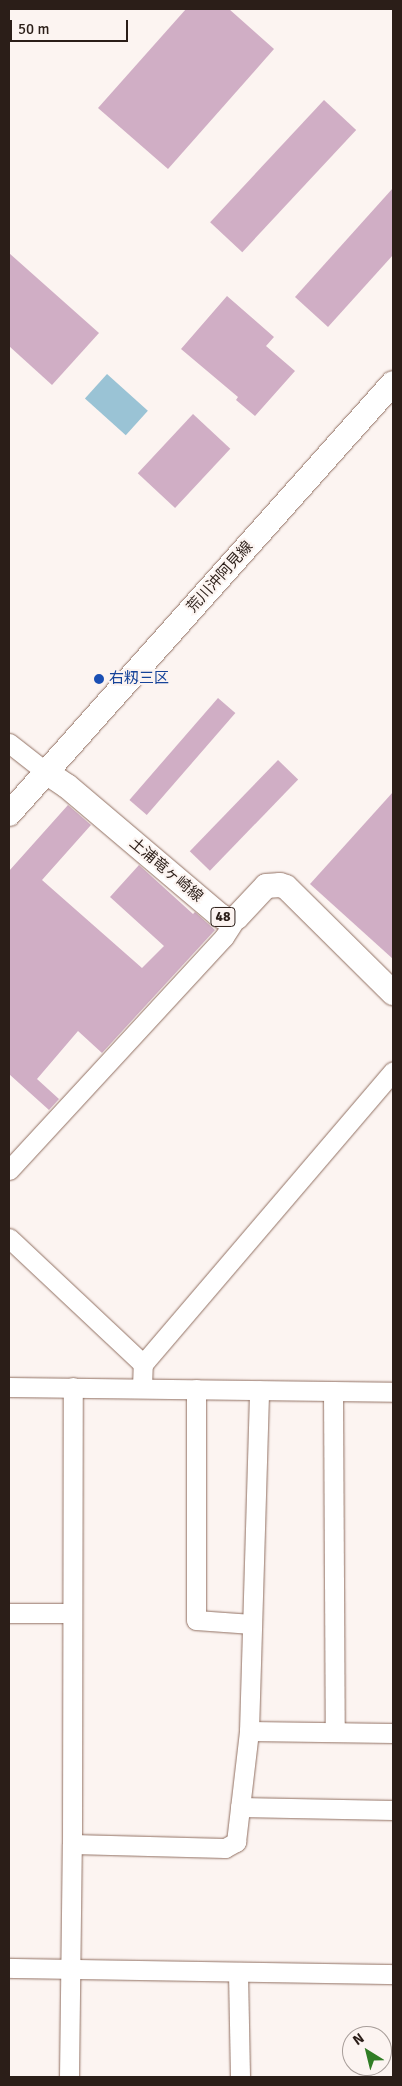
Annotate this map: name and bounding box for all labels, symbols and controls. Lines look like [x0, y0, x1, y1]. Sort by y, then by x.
scale bar [12, 10, 130, 42]
text: 50 m [18, 20, 49, 38]
street label: 荒川沖阿見線 [183, 538, 257, 616]
place label: 右籾三区 [109, 670, 169, 688]
marker: 右籾三区 [93, 673, 105, 685]
street label: 土浦竜ヶ崎線 [126, 834, 206, 906]
road number: 48 [209, 906, 237, 929]
north arrow [342, 2026, 392, 2076]
text: N [350, 2030, 367, 2049]

